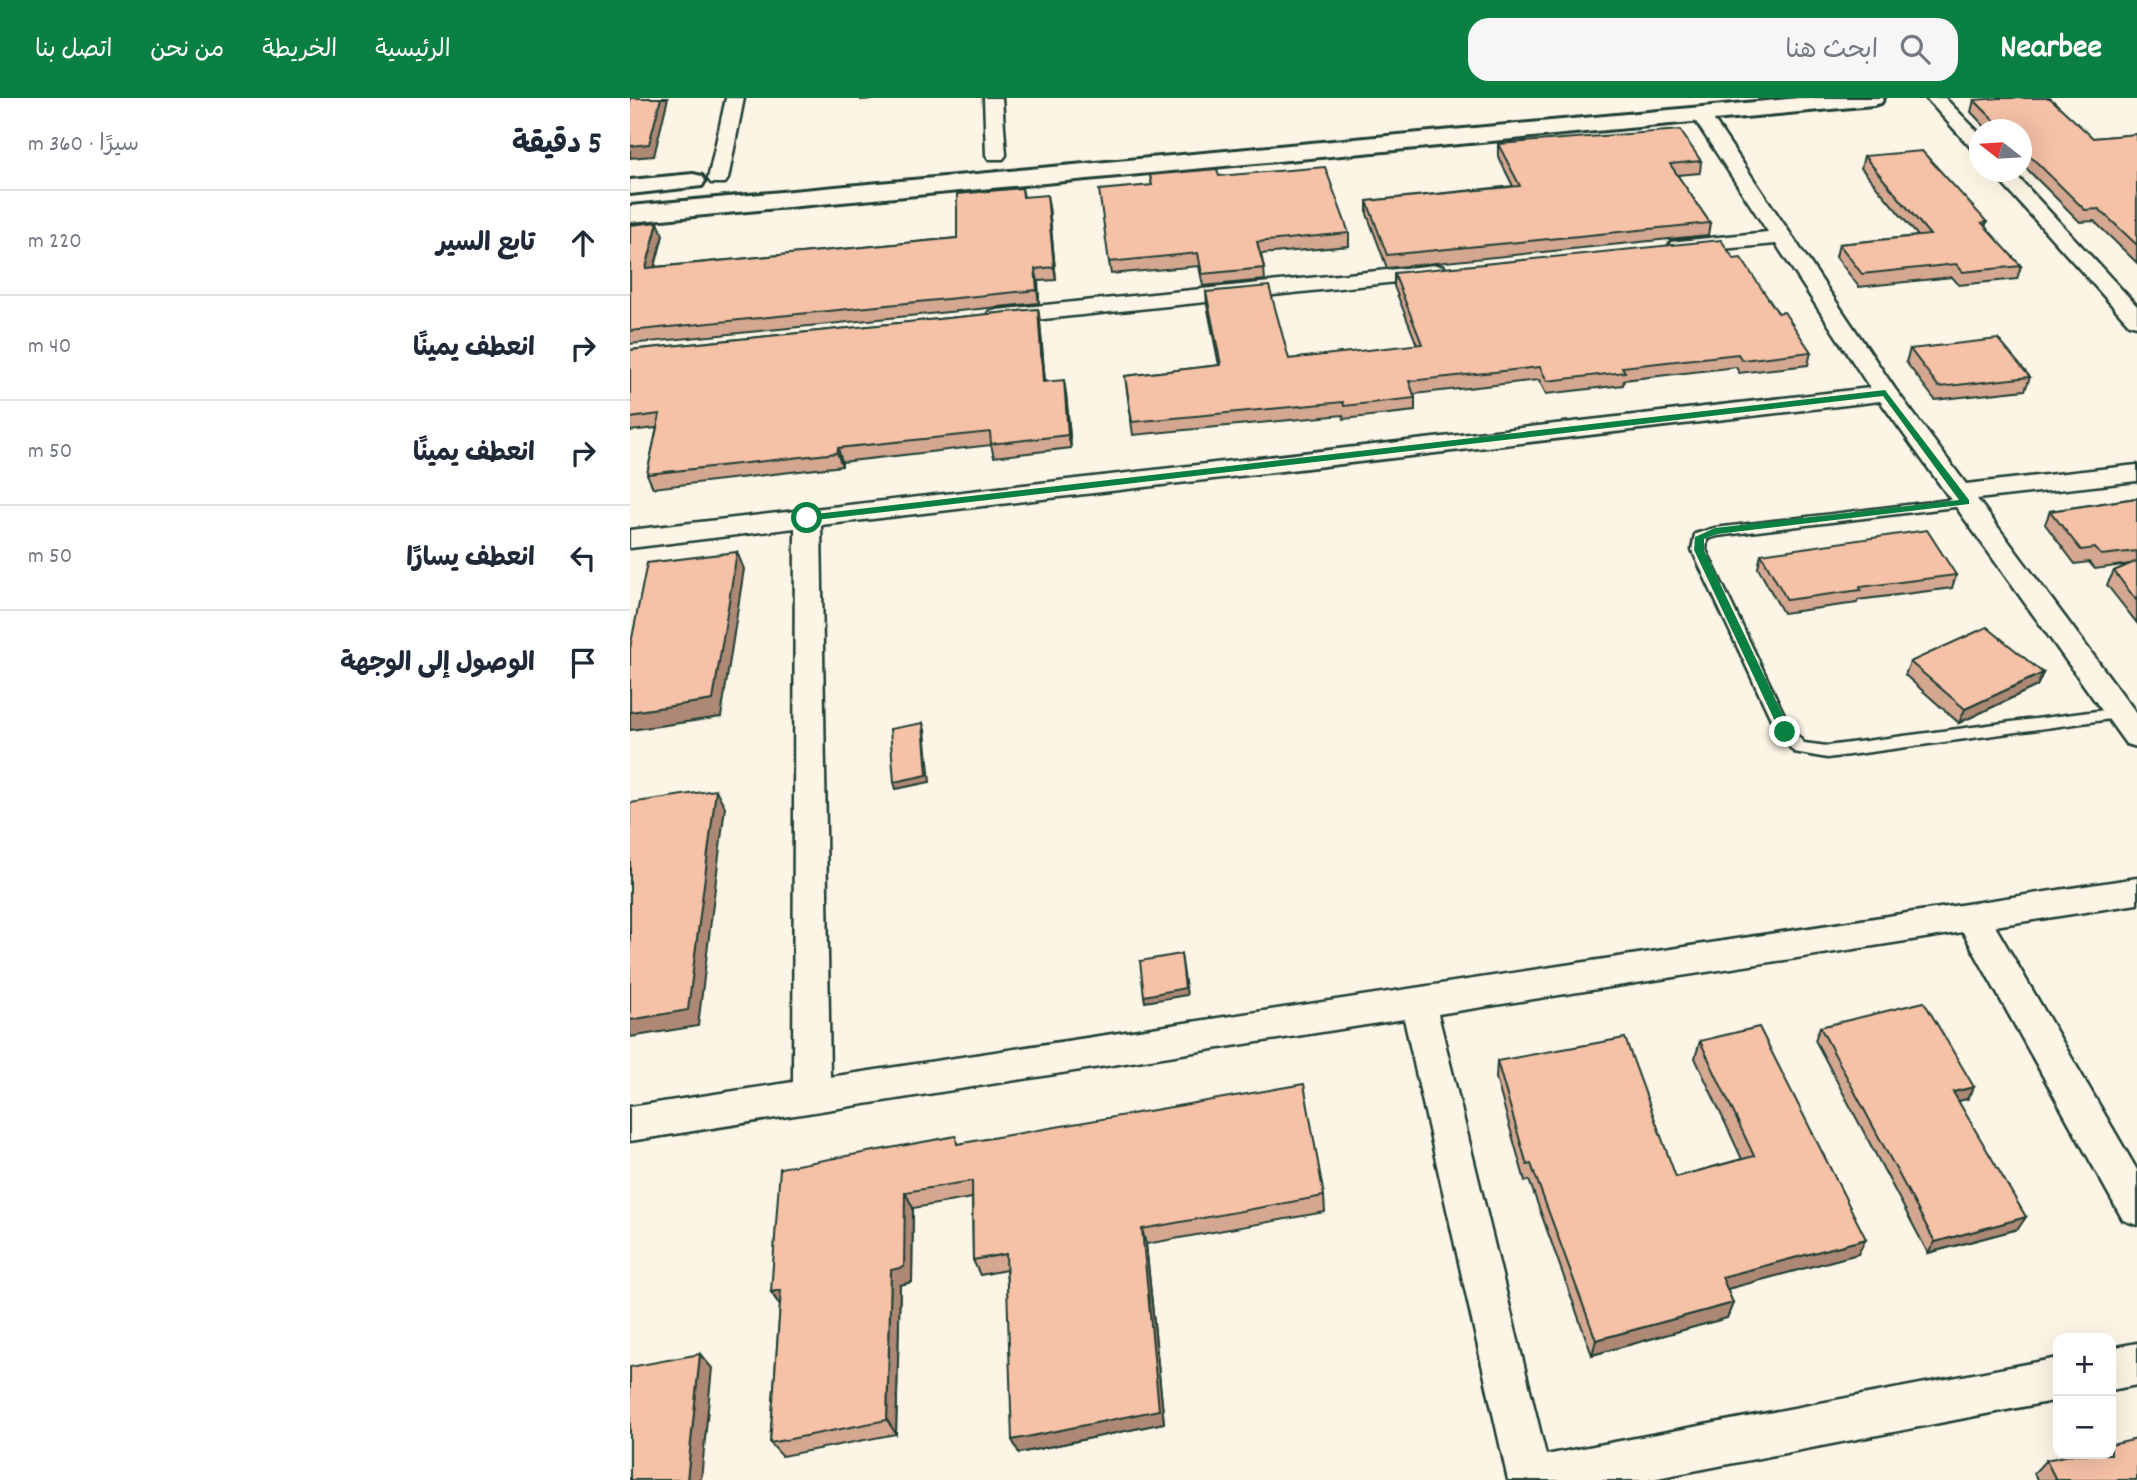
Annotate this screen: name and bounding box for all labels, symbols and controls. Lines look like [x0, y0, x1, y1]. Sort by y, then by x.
search box [1468, 18, 1958, 81]
text: Nearbee [2000, 26, 2102, 73]
icon: search [1896, 30, 1934, 68]
text: ابحث هنا [1785, 33, 1878, 70]
text: اتصل بنا [35, 34, 112, 68]
text: من نحن [150, 34, 224, 68]
text: الخريطة [262, 34, 337, 68]
text: الرئيسية [375, 34, 451, 68]
north arrow [1969, 119, 2032, 182]
text: 5 دقيقة [512, 125, 602, 168]
text: سيرًا · 360 m [28, 129, 139, 162]
icon: ahead [564, 224, 602, 262]
text: 220 m [28, 226, 82, 259]
text: تابع السير [436, 226, 535, 263]
icon: right [564, 329, 602, 367]
text: 40 m [28, 331, 71, 364]
text: انعطف يمينًا [413, 331, 535, 368]
icon: right [564, 434, 602, 472]
text: 50 m [28, 436, 72, 469]
text: انعطف يمينًا [413, 436, 535, 473]
route start [791, 502, 822, 533]
icon: left [564, 539, 602, 577]
text: 50 m [28, 541, 72, 574]
text: انعطف يسارًا [406, 541, 535, 578]
icon: arrive [564, 644, 602, 682]
text: الوصول إلى الوجهة [340, 646, 535, 683]
route end [1769, 716, 1800, 747]
map controls [2053, 1333, 2116, 1459]
button: + [2053, 1333, 2116, 1396]
button: − [2053, 1396, 2116, 1459]

